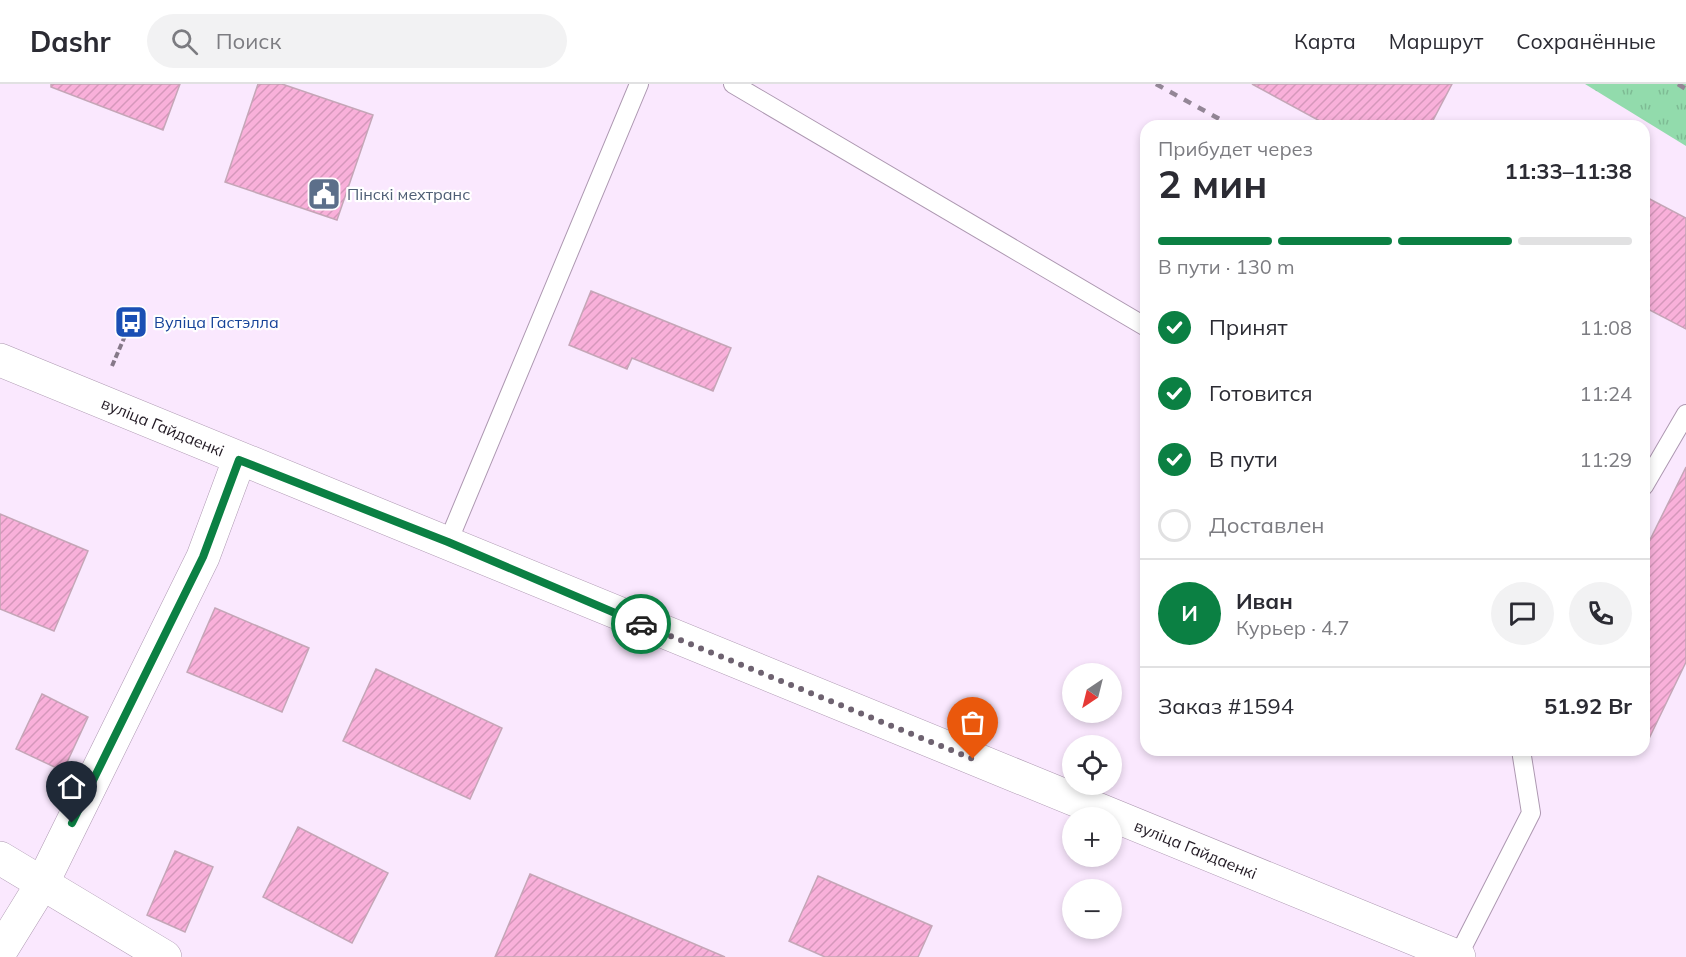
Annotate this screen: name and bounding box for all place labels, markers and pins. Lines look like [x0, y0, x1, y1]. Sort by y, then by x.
public building icon: Пінскі мехтранс [306, 176, 342, 212]
place label: Пінскі мехтранс [347, 184, 470, 204]
bus stop icon: Вуліца Гастэлла [113, 304, 149, 340]
place label: Вуліца Гастэлла [154, 312, 279, 332]
pin [947, 697, 998, 759]
pin [46, 761, 97, 823]

